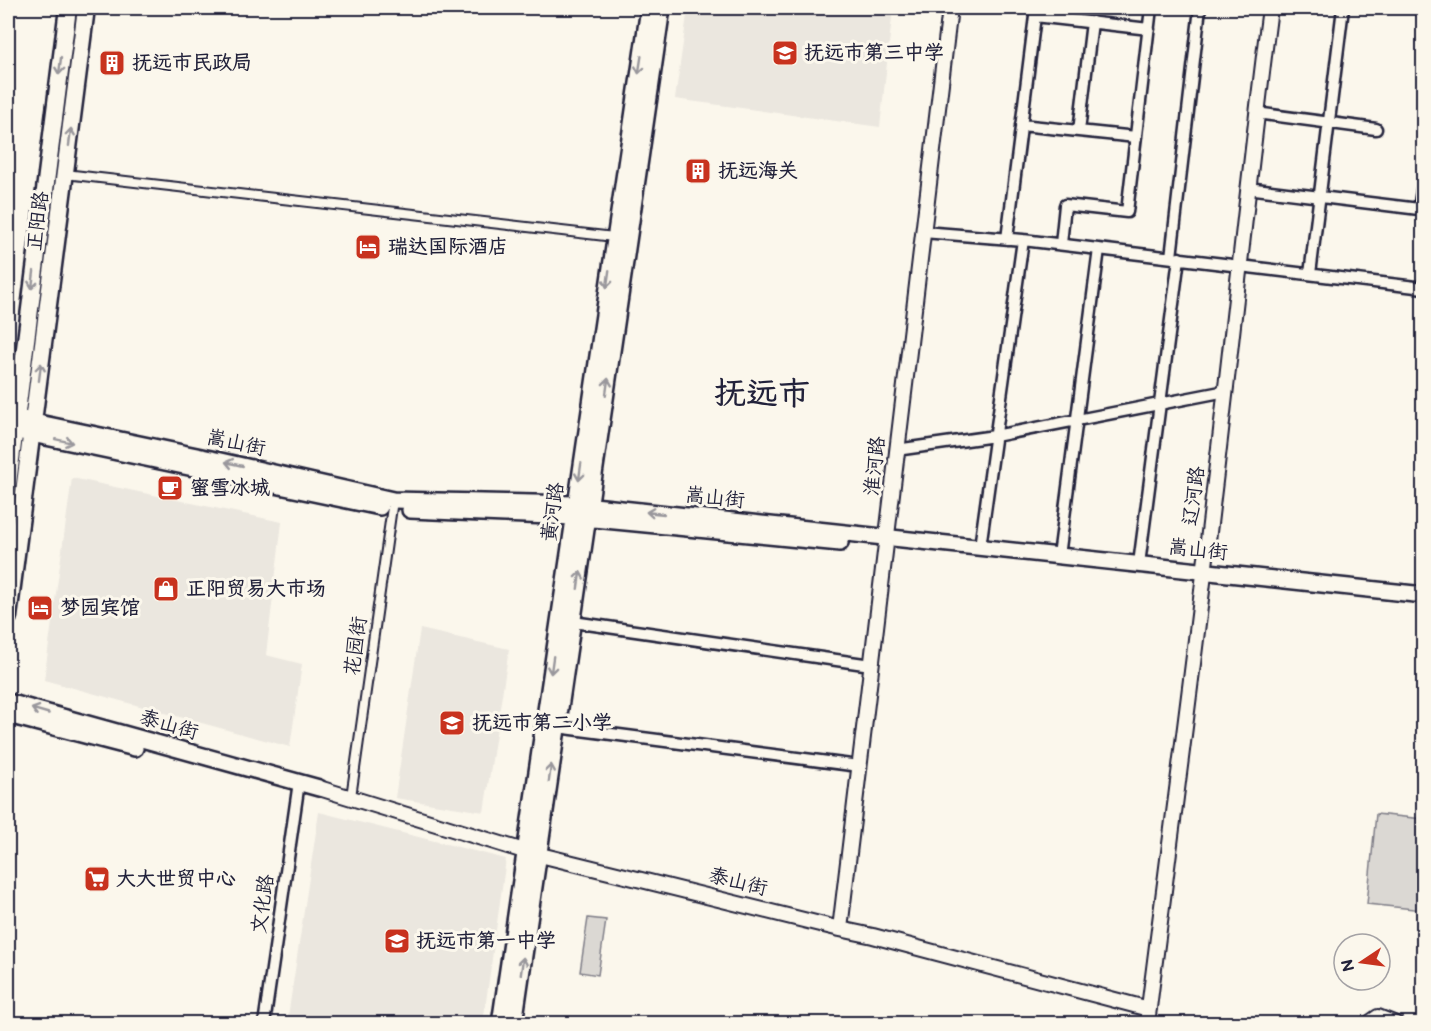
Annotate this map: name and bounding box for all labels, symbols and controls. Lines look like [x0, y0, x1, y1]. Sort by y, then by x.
school or university icon: 抚远市第三中学 [770, 38, 800, 68]
place label: 抚远市第三中学 [804, 41, 944, 65]
building icon: 抚远市民政局 [97, 48, 127, 78]
place label: 抚远市民政局 [132, 51, 252, 75]
one-way arrow [55, 55, 66, 75]
one-way arrow [635, 55, 646, 75]
one-way arrow [64, 127, 75, 147]
building icon: 抚远海关 [683, 156, 713, 186]
place label: 抚远海关 [718, 159, 798, 183]
street label: 正阳路 [22, 189, 54, 252]
hotel icon: 瑞达国际酒店 [353, 232, 383, 262]
place label: 瑞达国际酒店 [388, 235, 508, 259]
one-way arrow [28, 269, 39, 289]
one-way arrow [602, 269, 613, 288]
one-way arrow [35, 362, 46, 382]
district label: 抚远市 [714, 375, 810, 414]
one-way arrow [601, 377, 612, 397]
street label: 嵩山街 [204, 425, 268, 461]
street label: 淮河路 [860, 434, 890, 497]
one-way arrow [54, 436, 74, 447]
one-way arrow [225, 457, 244, 469]
one-way arrow [574, 461, 585, 481]
street label: 辽河路 [1178, 464, 1210, 527]
cafe icon: 蜜雪冰城 [155, 473, 185, 503]
place label: 蜜雪冰城 [190, 476, 270, 500]
street label: 黄河路 [537, 480, 569, 543]
street label: 嵩山街 [684, 483, 746, 513]
one-way arrow [646, 507, 666, 518]
street label: 嵩山街 [1167, 535, 1229, 565]
one-way arrow [573, 570, 584, 590]
shop icon: 正阳贸易大市场 [151, 574, 181, 604]
place label: 正阳贸易大市场 [186, 577, 326, 601]
hotel icon: 梦园宾馆 [25, 593, 55, 623]
place label: 梦园宾馆 [60, 596, 140, 620]
street label: 花园街 [340, 615, 372, 677]
one-way arrow [546, 654, 557, 674]
one-way arrow [31, 705, 50, 716]
street label: 泰山街 [137, 705, 201, 745]
school or university icon: 抚远市第二小学 [437, 708, 467, 738]
place label: 抚远市第二小学 [472, 711, 612, 735]
one-way arrow [545, 763, 556, 783]
street label: 泰山街 [706, 863, 770, 901]
supermarket icon: 大大世贸中心 [82, 864, 112, 894]
place label: 大大世贸中心 [116, 867, 236, 891]
street label: 文化路 [247, 872, 279, 935]
school or university icon: 抚远市第一中学 [382, 926, 412, 956]
place label: 抚远市第一中学 [416, 929, 556, 953]
north arrow [1332, 932, 1392, 992]
one-way arrow [517, 956, 528, 976]
text: N [1338, 957, 1359, 973]

